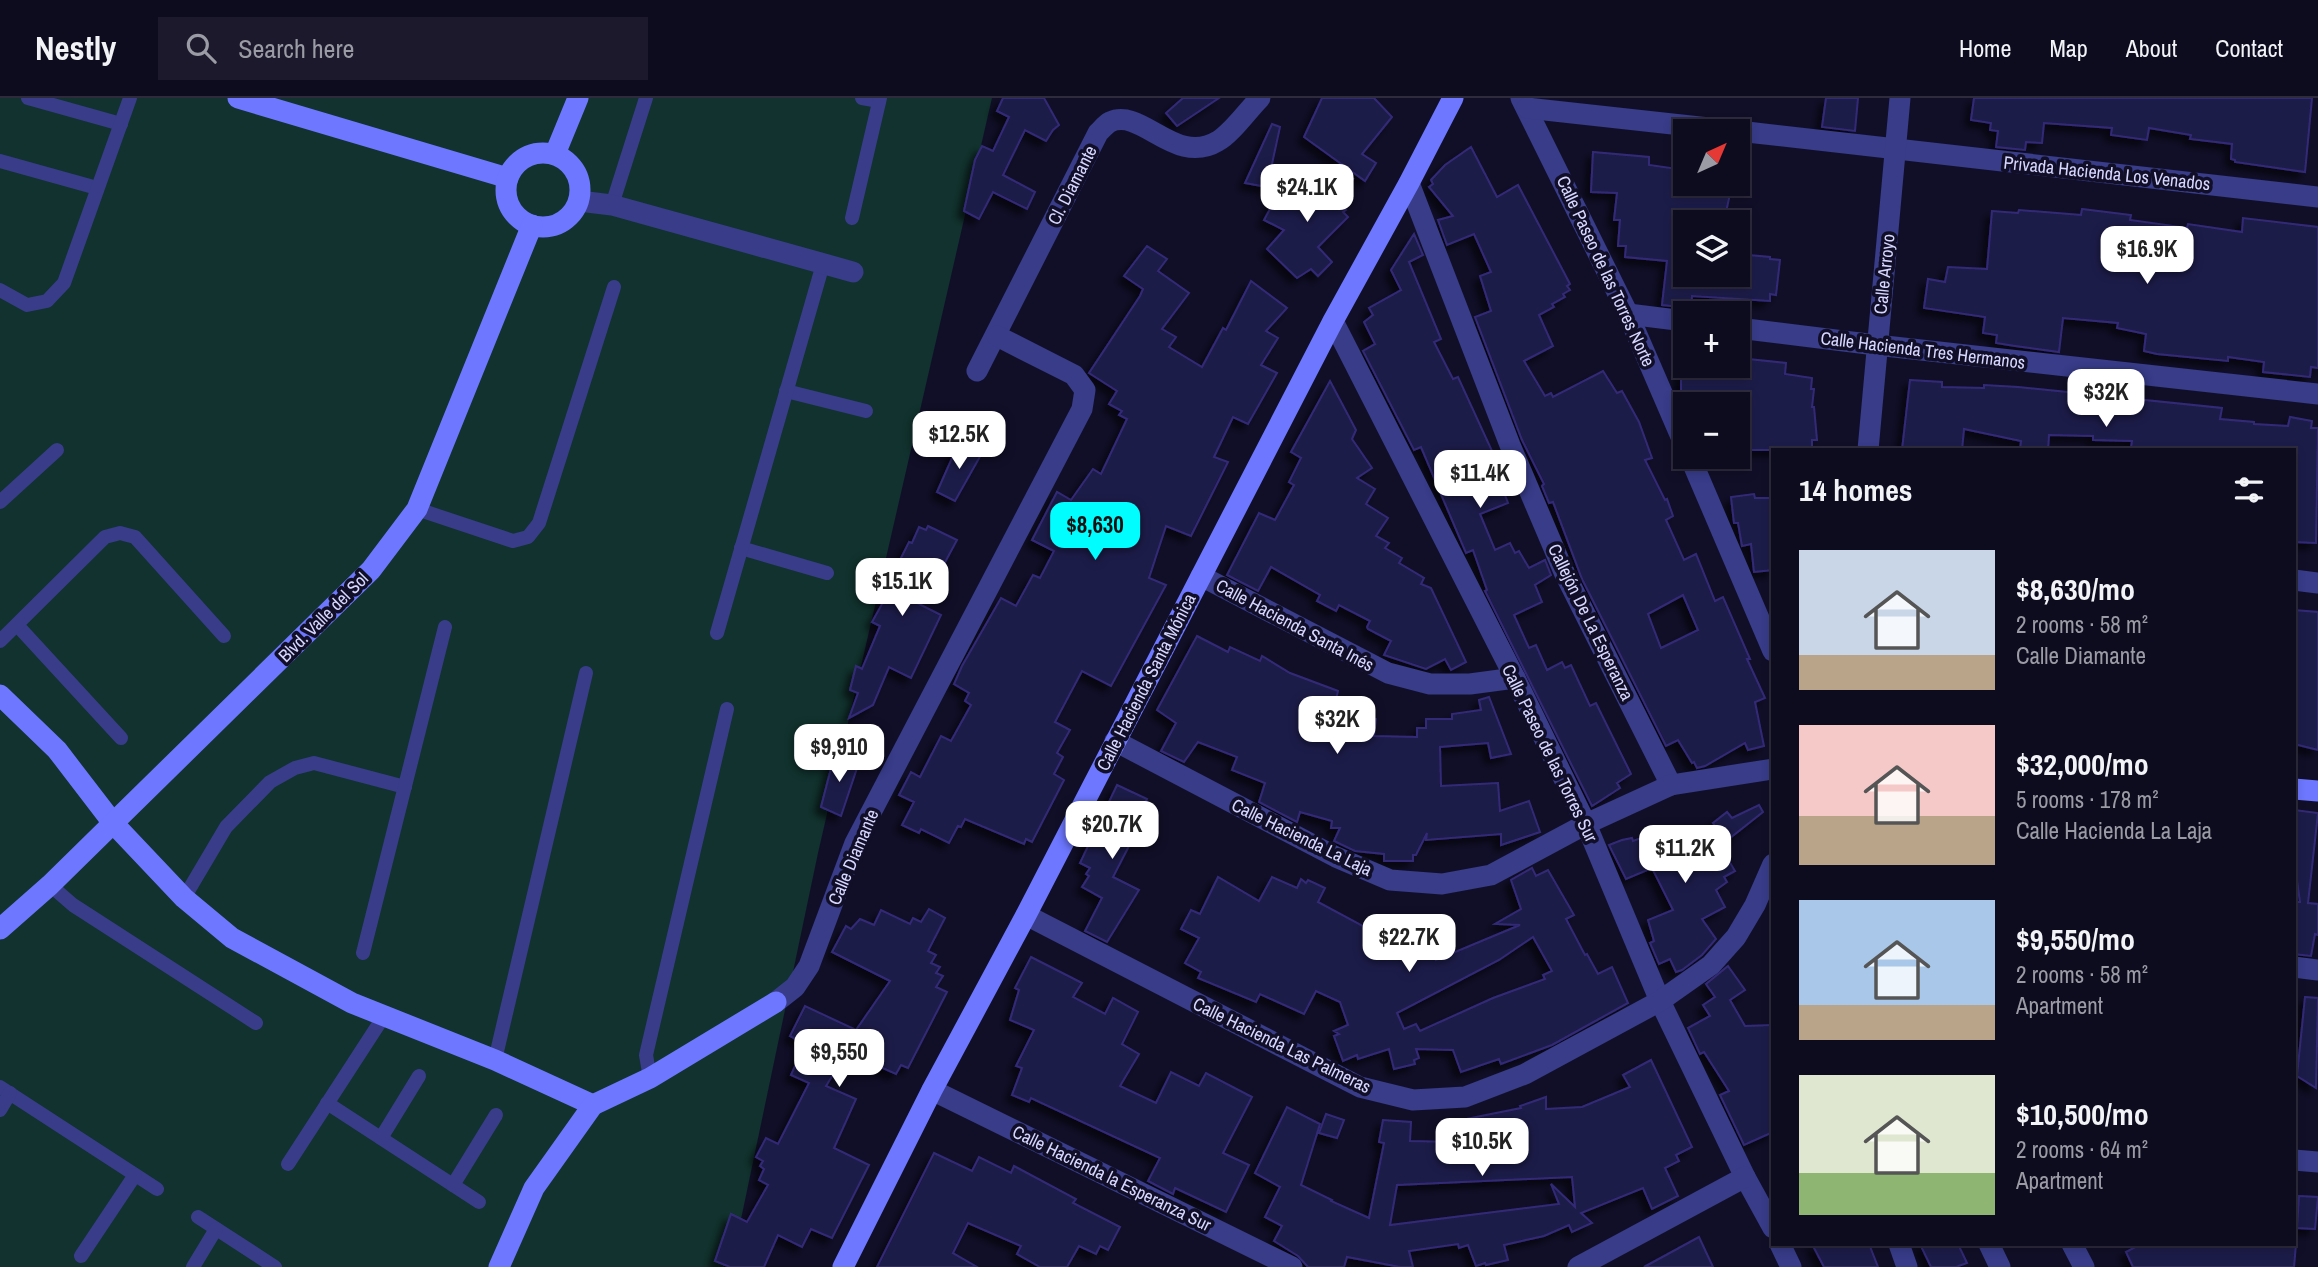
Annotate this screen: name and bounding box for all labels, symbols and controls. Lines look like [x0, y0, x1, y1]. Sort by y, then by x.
search box [158, 17, 648, 80]
text: Nestly [35, 26, 116, 70]
icon: search [182, 29, 220, 67]
text: Search here [238, 31, 354, 66]
text: Home [1959, 32, 2011, 64]
text: Map [2049, 32, 2088, 64]
text: About [2126, 32, 2177, 64]
text: Contact [2215, 32, 2283, 64]
north arrow [1673, 119, 1750, 196]
map controls [1673, 119, 1750, 469]
street label: Cl. Diamante [1041, 141, 1103, 229]
street label: Privada Hacienda Los Venados [2002, 150, 2212, 196]
pin: $24.1K [1250, 164, 1364, 224]
text: $24.1K [1277, 171, 1337, 202]
street label: Calle Paseo de las Torres Norte [1551, 171, 1661, 371]
button: layers [1673, 210, 1750, 287]
pin: $16.9K [2090, 226, 2204, 286]
street label: Calle Arroyo [1867, 233, 1901, 315]
text: $16.9K [2117, 233, 2177, 264]
button: + [1673, 301, 1750, 378]
street label: Calle Hacienda Tres Hermanos [1819, 325, 2027, 375]
pin: $32K [2065, 370, 2147, 429]
text: $32K [2083, 376, 2129, 407]
button: − [1673, 392, 1750, 469]
pin: $12.5K [902, 412, 1016, 471]
text: $12.5K [929, 418, 989, 449]
pin: $11.4K [1423, 450, 1537, 510]
text: $11.4K [1450, 457, 1510, 488]
text: 14 homes [1799, 470, 1913, 510]
icon: filters [2230, 471, 2268, 509]
pin: $8,630 [1038, 503, 1152, 562]
text: $8,630 [1066, 509, 1124, 540]
street label: Callejón De La Esperanza [1542, 539, 1640, 705]
pin: $15.1K [845, 559, 959, 618]
text: $15.1K [872, 565, 932, 596]
street label: Blvd. Valle del Sol [272, 566, 374, 668]
text: $8,630/mo [2016, 569, 2135, 609]
street label: Calle Hacienda Santa Inés [1212, 573, 1378, 677]
icon: home [1855, 578, 1939, 662]
street label: Calle Hacienda Santa Mónica [1090, 589, 1202, 775]
text: 2 rooms · 58 m² [2016, 609, 2148, 640]
text: Calle Diamante [2016, 640, 2146, 671]
street label: Calle Paseo de las Torres Sur [1496, 660, 1604, 846]
pin: $32K [1296, 696, 1378, 756]
text: $32K [1314, 703, 1360, 734]
pin: $9,910 [782, 724, 896, 784]
text: $9,910 [810, 731, 868, 762]
text: $32,000/mo [2016, 744, 2149, 784]
icon: home [1855, 753, 1939, 837]
text: 5 rooms · 178 m² [2016, 784, 2159, 815]
street label: Calle Hacienda La Laja [1228, 792, 1376, 882]
pin: $20.7K [1055, 802, 1169, 861]
street label: Calle Diamante [822, 805, 884, 909]
text: $20.7K [1082, 808, 1142, 839]
text: Calle Hacienda La Laja [2016, 815, 2212, 846]
pin: $11.2K [1628, 826, 1742, 885]
text: $11.2K [1655, 832, 1715, 863]
pin: $22.7K [1352, 914, 1466, 974]
text: $9,550/mo [2016, 919, 2135, 959]
text: $22.7K [1379, 921, 1439, 952]
icon: home [1855, 928, 1939, 1012]
text: 2 rooms · 58 m² [2016, 959, 2148, 990]
text: Apartment [2016, 990, 2103, 1021]
street label: Calle Hacienda Las Palmeras [1189, 991, 1375, 1099]
pin: $9,550 [782, 1030, 896, 1089]
text: $9,550 [810, 1036, 868, 1067]
text: $10,500/mo [2016, 1094, 2149, 1134]
icon: home [1855, 1103, 1939, 1187]
pin: $10.5K [1425, 1118, 1539, 1178]
street label: Calle Hacienda la Esperanza Sur [1008, 1119, 1216, 1237]
text: $10.5K [1452, 1125, 1512, 1156]
text: 2 rooms · 64 m² [2016, 1134, 2148, 1165]
text: Apartment [2016, 1165, 2103, 1196]

